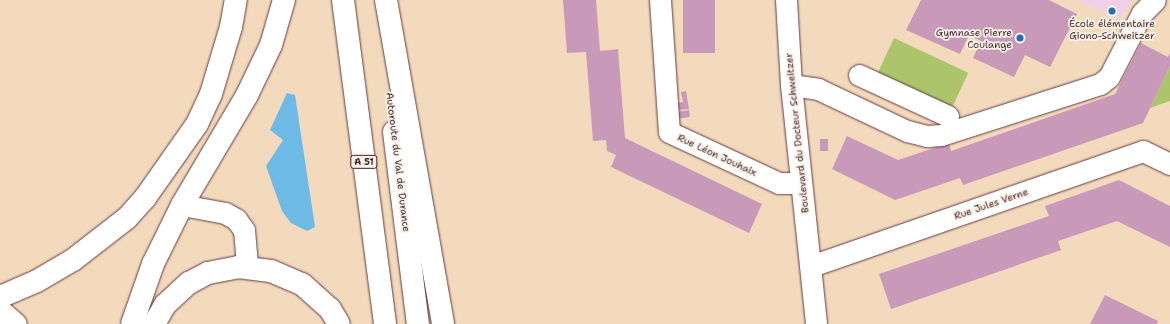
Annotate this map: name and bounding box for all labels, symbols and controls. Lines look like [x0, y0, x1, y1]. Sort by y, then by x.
marker: École élémentaire Giono-Schweitzer [1107, 6, 1117, 16]
place label: École élémentaire Giono-Schweitzer [1069, 17, 1155, 40]
place label: Gymnase Pierre Coulange [936, 26, 1012, 50]
marker: Gymnase Pierre Coulange [1015, 33, 1025, 43]
street label: Boulevard du Docteur Schweitzer [783, 52, 811, 214]
street label: Autoroute du Val de Durance [383, 92, 413, 232]
street label: Rue Léon Jouhaix [676, 131, 758, 179]
road number: A 51 [350, 155, 378, 169]
street label: Rue Jules Verne [952, 186, 1030, 222]

